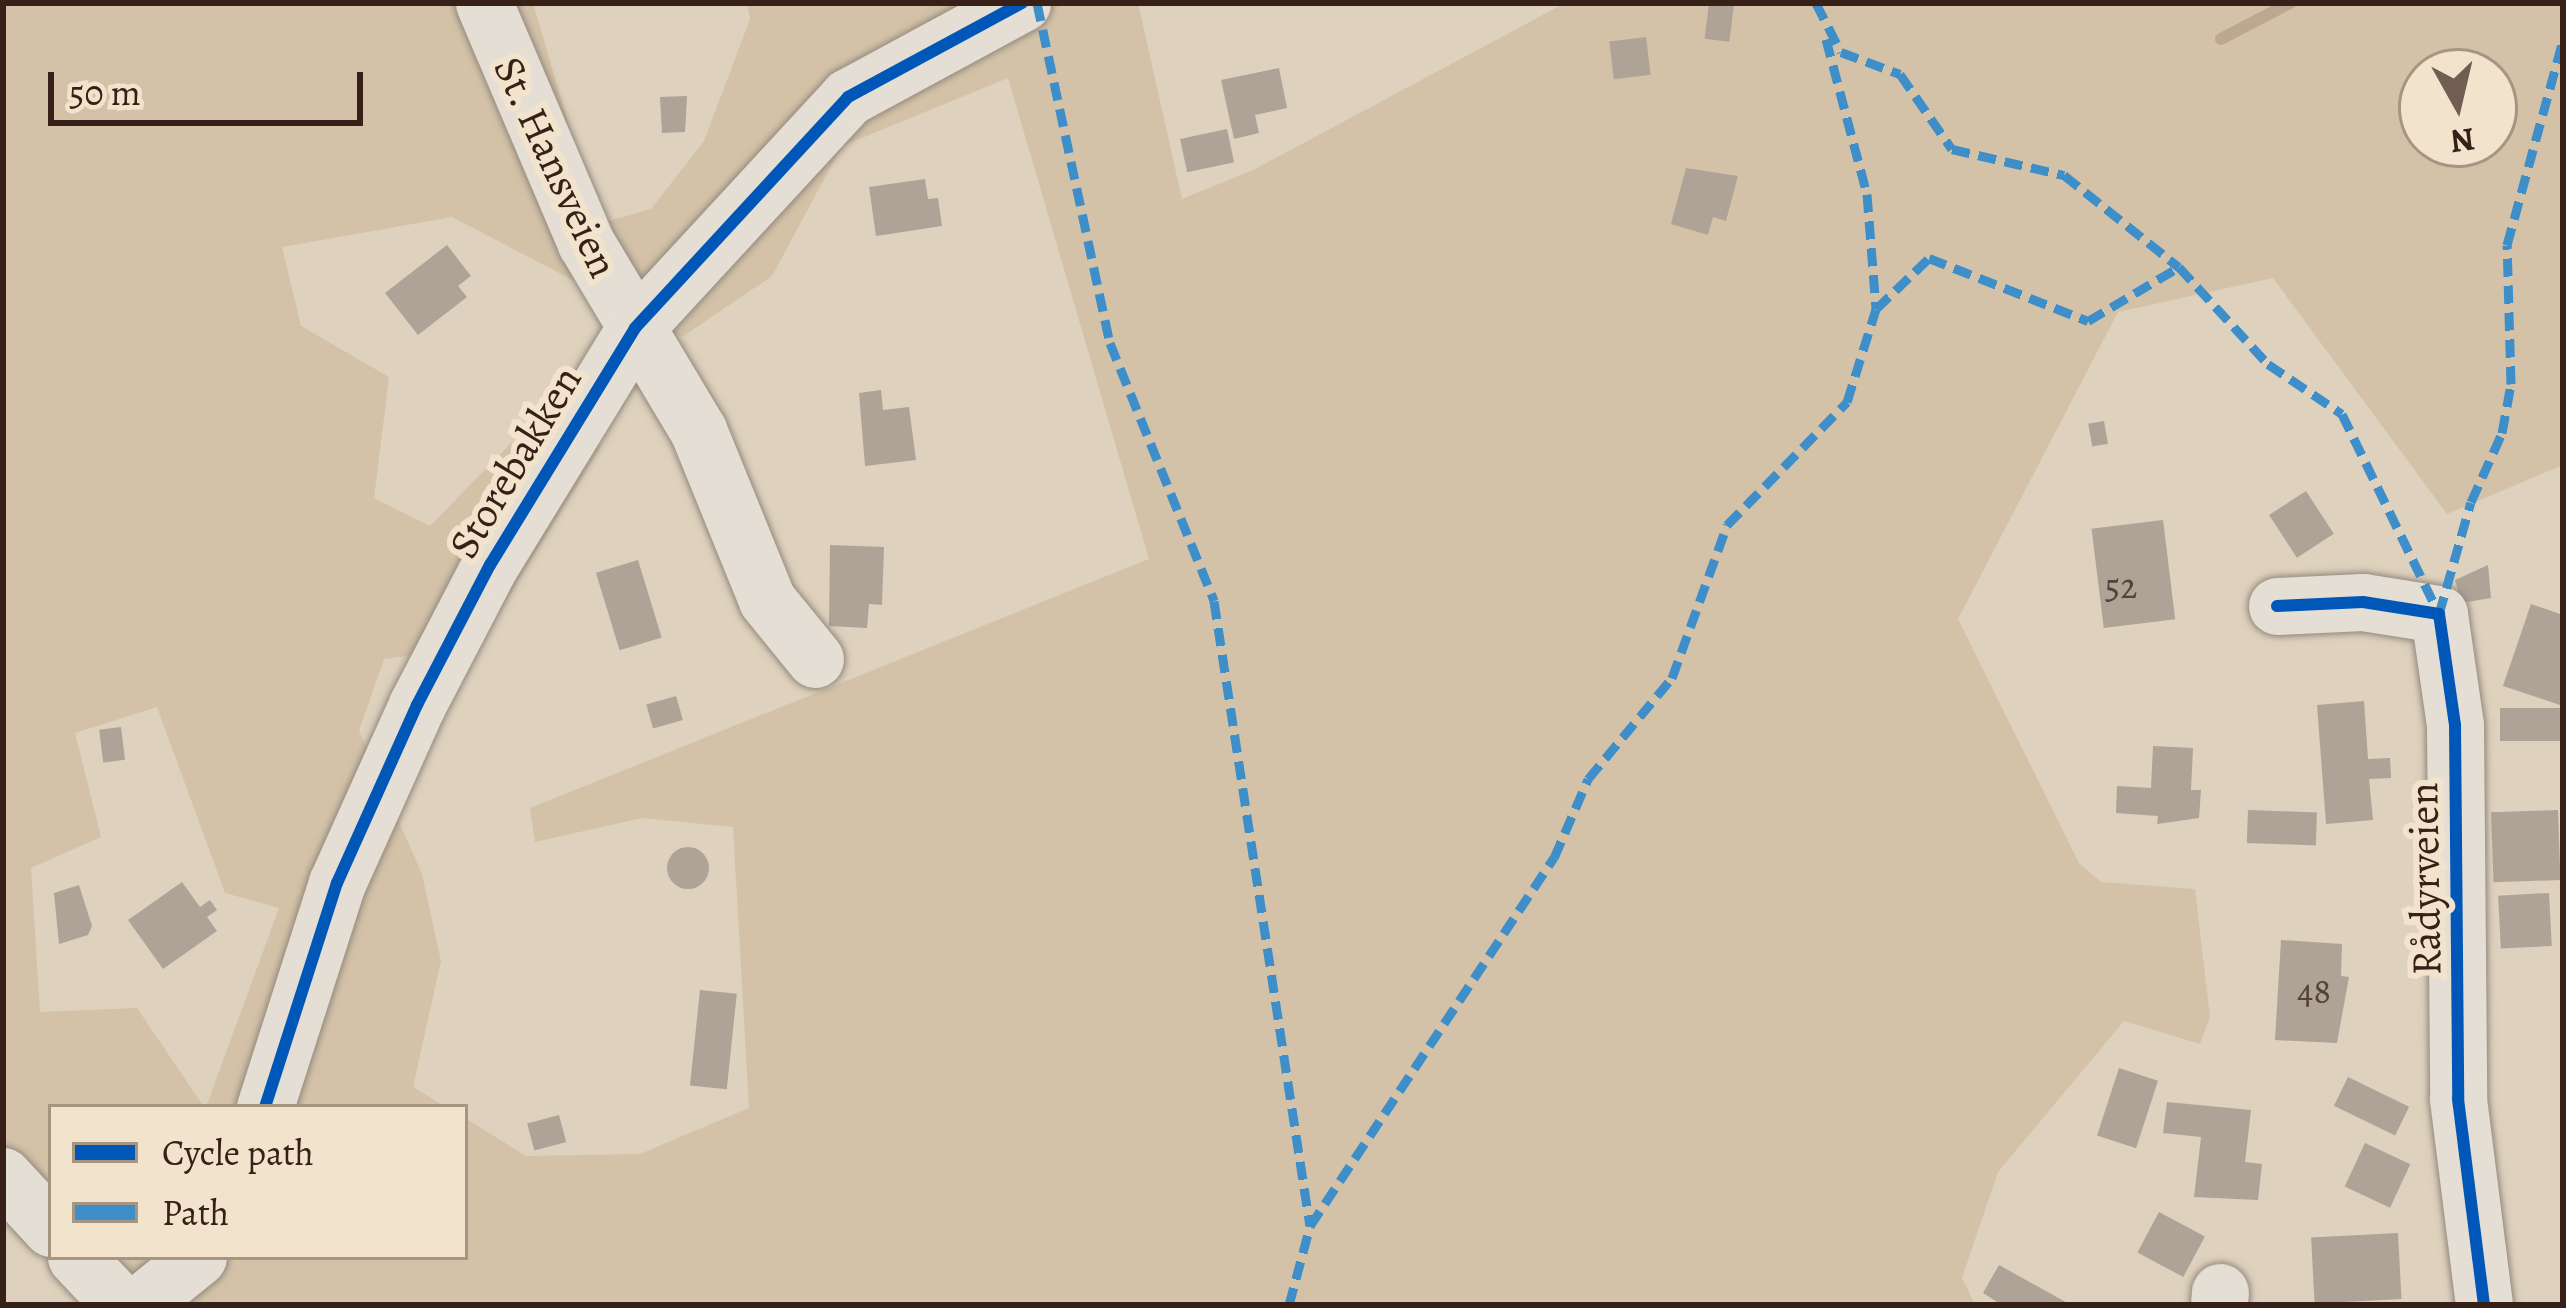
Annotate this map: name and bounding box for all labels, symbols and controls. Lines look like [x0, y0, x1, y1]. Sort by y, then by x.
scale bar [54, 48, 369, 122]
street label: St. Hansveien [483, 48, 629, 286]
north arrow [2398, 48, 2518, 168]
text: 50 m [69, 68, 141, 117]
text: N [2448, 117, 2478, 165]
street label: Storebakken [438, 357, 592, 567]
house number: 52 [2105, 564, 2137, 608]
street label: Rådyrveien [2398, 782, 2452, 976]
house number: 48 [2297, 969, 2331, 1013]
legend [48, 1104, 468, 1260]
text: Cycle path [162, 1128, 314, 1177]
text: Path [162, 1188, 229, 1237]

